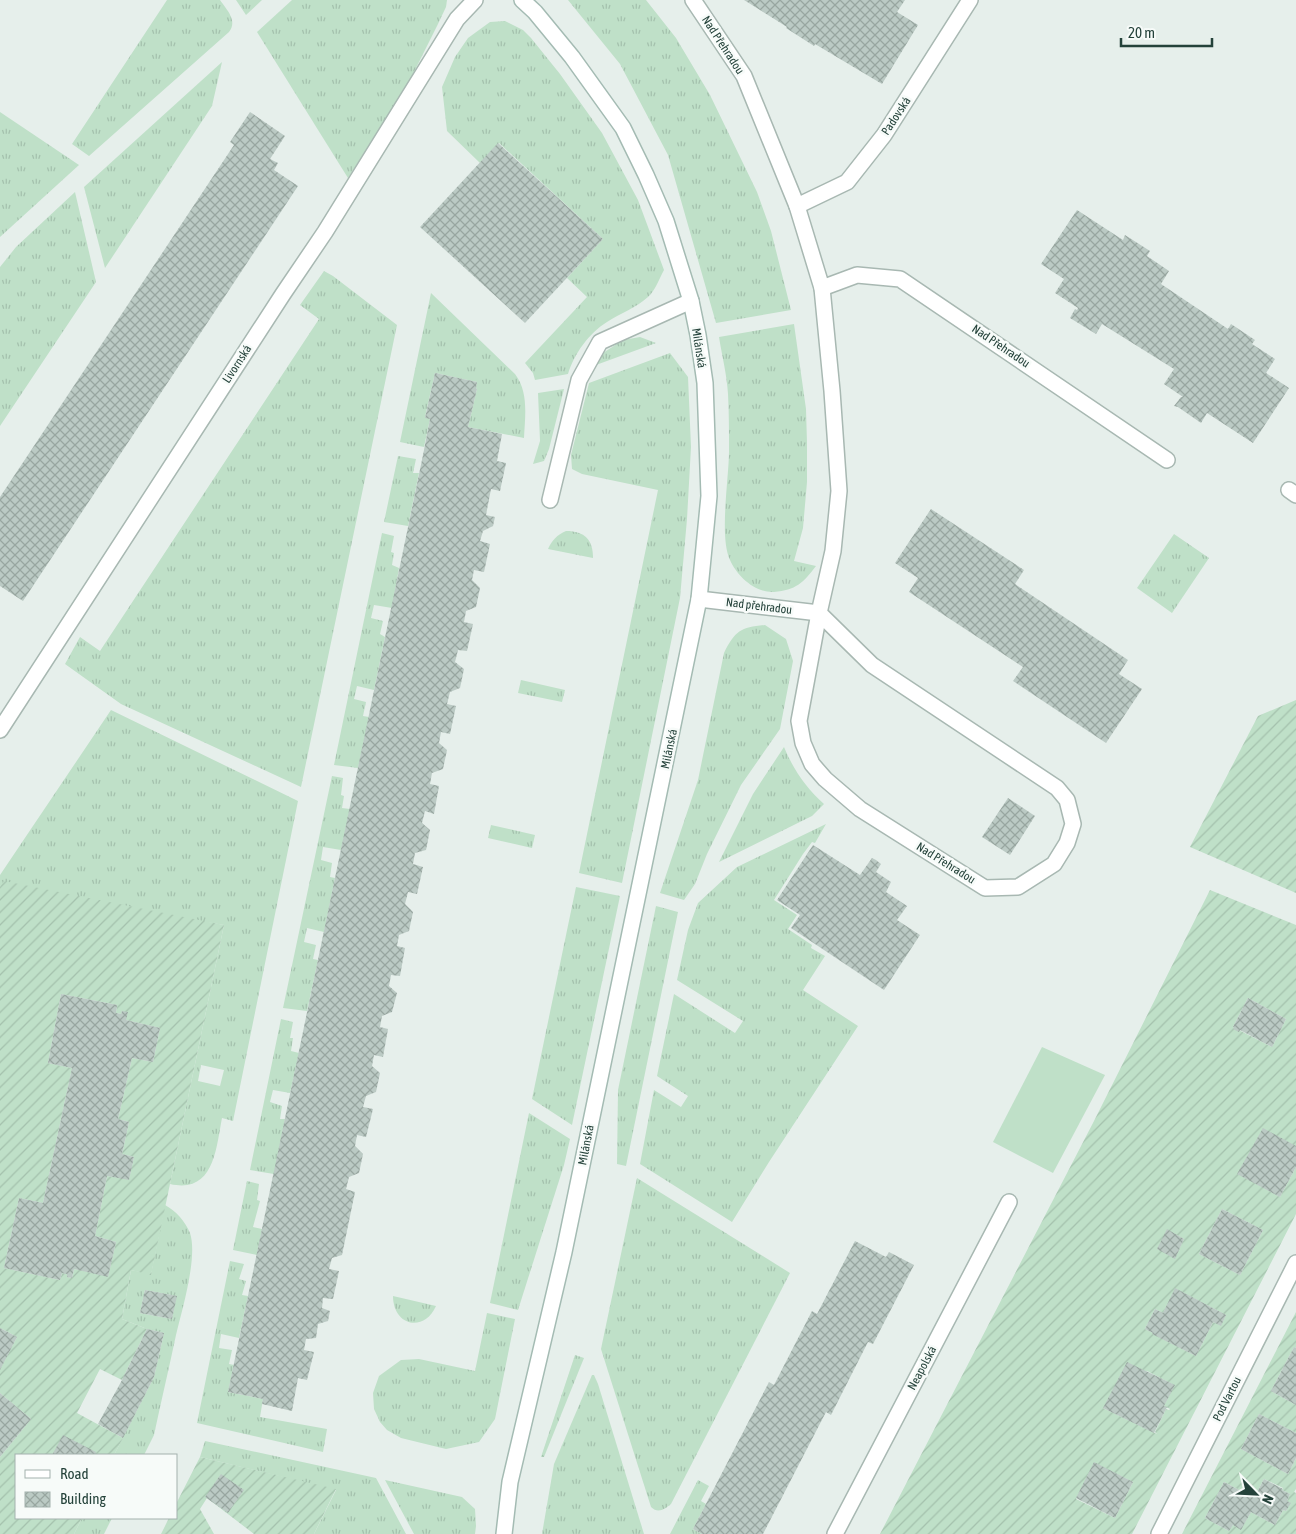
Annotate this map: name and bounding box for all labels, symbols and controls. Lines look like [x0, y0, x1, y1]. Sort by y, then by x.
street label: Nad Přehradou [699, 13, 747, 77]
scale bar [1121, 15, 1212, 47]
text: 20 m [1128, 24, 1155, 41]
street label: Padovská [879, 94, 913, 138]
street label: Nad Přehradou [969, 322, 1033, 371]
street label: Milánská [689, 327, 709, 369]
street label: Livornská [220, 342, 254, 386]
street label: Nad přehradou [725, 595, 793, 617]
street label: Milánská [658, 728, 680, 770]
street label: Nad Přehradou [914, 839, 978, 887]
street label: Milánská [575, 1124, 597, 1166]
street label: Neapolská [905, 1344, 939, 1392]
street label: Pod Vartou [1210, 1374, 1244, 1424]
legend [15, 1454, 178, 1519]
text: Road [60, 1465, 89, 1482]
north arrow [1231, 1469, 1281, 1519]
text: Building [60, 1490, 106, 1507]
text: N [1259, 1492, 1277, 1506]

